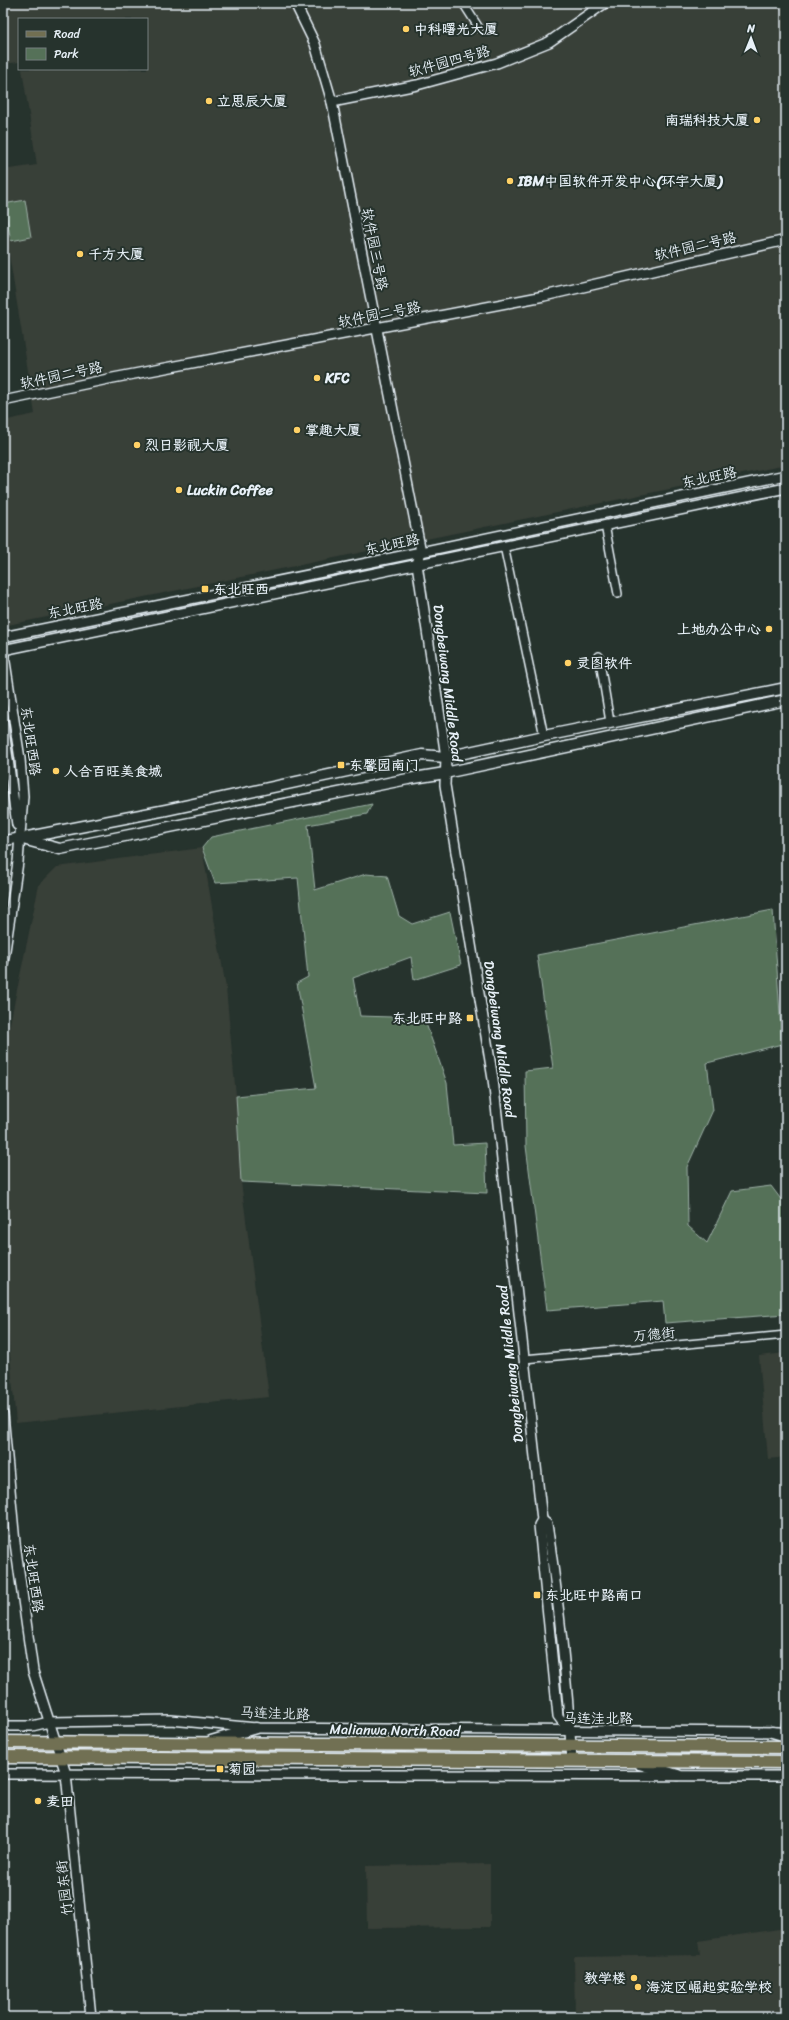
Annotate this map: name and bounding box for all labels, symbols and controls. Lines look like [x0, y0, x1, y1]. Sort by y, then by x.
place label: 中科曙光大厦 [414, 17, 498, 42]
legend [18, 18, 148, 70]
north arrow [731, 18, 771, 58]
text: N [746, 19, 756, 38]
text: Road [54, 23, 81, 45]
marker: 中科曙光大厦 [401, 24, 411, 34]
street label: 软件园四号路 [405, 39, 493, 84]
text: Park [54, 43, 79, 65]
place label: 立思辰大厦 [217, 89, 287, 114]
marker: 立思辰大厦 [204, 96, 214, 106]
place label: 南瑞科技大厦 [665, 108, 749, 133]
marker: 南瑞科技大厦 [752, 115, 762, 125]
place label: IBM中国软件开发中心(环宇大厦) [517, 169, 723, 194]
marker: IBM中国软件开发中心(环宇大厦) [505, 176, 515, 186]
street label: 软件园三号路 [354, 205, 395, 293]
street label: 软件园二号路 [651, 225, 739, 268]
place label: 千方大厦 [88, 242, 144, 267]
marker: 千方大厦 [75, 249, 85, 259]
street label: 软件园二号路 [335, 294, 423, 335]
street label: 软件园二号路 [17, 355, 105, 396]
place label: KFC [324, 366, 350, 391]
marker: KFC [312, 373, 322, 383]
place label: 掌趣大厦 [305, 418, 361, 443]
marker: 掌趣大厦 [292, 425, 302, 435]
place label: 烈日影视大厦 [145, 433, 229, 458]
marker: 烈日影视大厦 [132, 440, 142, 450]
street label: 东北旺路 [679, 459, 739, 496]
place label: Luckin Coffee [187, 478, 274, 503]
marker: Luckin Coffee [174, 485, 184, 495]
street label: 东北旺路 [362, 526, 422, 563]
place label: 东北旺西 [213, 577, 269, 602]
marker: 东北旺西 [200, 584, 210, 594]
street label: 东北旺路 [45, 591, 105, 626]
street label: Dongbeiwang Middle Road [425, 603, 470, 765]
place label: 上地办公中心 [677, 617, 761, 642]
marker: 上地办公中心 [764, 624, 774, 634]
place label: 灵图软件 [576, 651, 632, 676]
marker: 灵图软件 [563, 658, 573, 668]
street label: 东北旺西路 [13, 705, 48, 777]
place label: 东馨园南门 [349, 753, 419, 778]
place label: 人合百旺美食城 [64, 759, 162, 784]
marker: 东馨园南门 [336, 760, 346, 770]
marker: 人合百旺美食城 [51, 766, 61, 776]
street label: Dongbeiwang Middle Road [476, 959, 523, 1121]
place label: 东北旺中路 [392, 1006, 462, 1031]
marker: 东北旺中路 [465, 1013, 475, 1023]
street label: Dongbeiwang Middle Road [490, 1282, 531, 1444]
street label: 万德街 [632, 1320, 676, 1349]
street label: 东北旺西路 [16, 1542, 51, 1614]
place label: 东北旺中路南口 [545, 1583, 643, 1608]
marker: 东北旺中路南口 [532, 1590, 542, 1600]
street label: 马连洼北路 [240, 1700, 310, 1727]
street label: 马连洼北路 [563, 1706, 633, 1731]
street label: Malianwa North Road [329, 1717, 462, 1744]
place label: 菊园 [228, 1757, 256, 1782]
marker: 菊园 [215, 1764, 225, 1774]
place label: 麦田 [46, 1789, 74, 1814]
marker: 麦田 [33, 1796, 43, 1806]
street label: 竹园东街 [49, 1859, 80, 1917]
place label: 教学楼 [584, 1966, 626, 1991]
marker: 教学楼 [629, 1973, 639, 1983]
place label: 海淀区崛起实验学校 [646, 1975, 772, 2000]
marker: 海淀区崛起实验学校 [633, 1982, 643, 1992]

